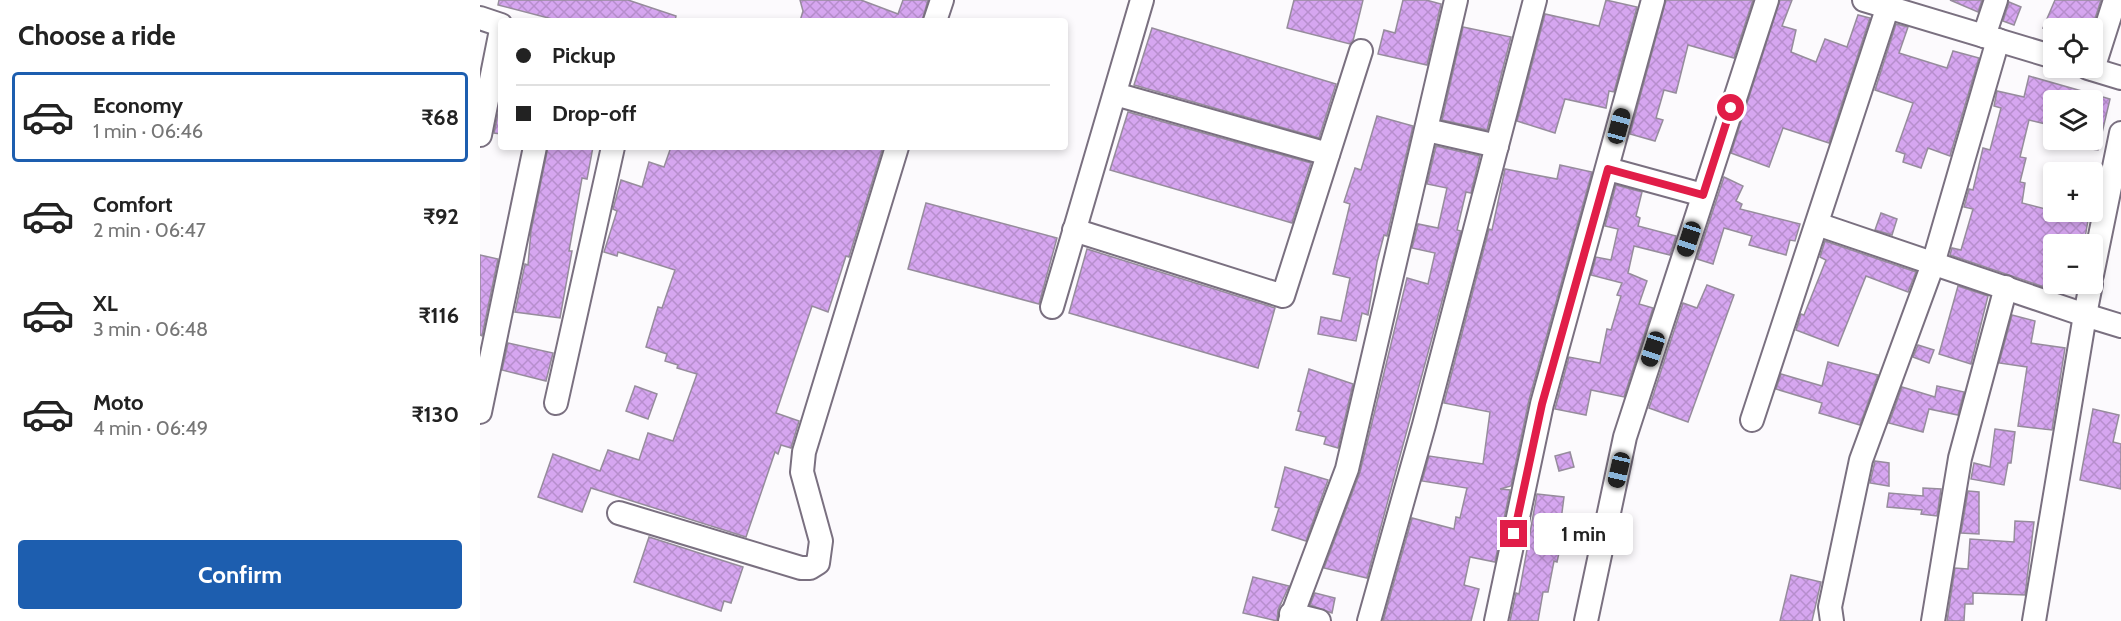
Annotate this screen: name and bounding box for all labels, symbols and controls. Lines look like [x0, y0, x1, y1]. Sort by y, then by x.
map controls [2043, 18, 2103, 294]
button: locate [2043, 18, 2103, 78]
text: Choose a ride [18, 19, 176, 52]
text: Pickup [552, 42, 616, 69]
icon: car [21, 90, 75, 144]
button: layers [2043, 90, 2103, 150]
text: Economy [93, 92, 183, 119]
route start [1717, 94, 1744, 121]
text: Drop-off [552, 100, 636, 127]
text: ₹68 [421, 104, 459, 131]
car [1606, 106, 1632, 146]
text: 1 min · 06:46 [93, 119, 203, 143]
button: + [2043, 162, 2103, 222]
icon: car [21, 189, 75, 243]
text: Comfort [93, 191, 172, 218]
text: ₹92 [423, 203, 459, 230]
text: 2 min · 06:47 [93, 218, 206, 242]
car [1675, 219, 1703, 259]
button: − [2043, 234, 2103, 294]
icon: car [21, 288, 75, 342]
text: XL [93, 290, 118, 317]
text: ₹116 [418, 302, 459, 329]
text: 3 min · 06:48 [93, 317, 208, 341]
car [1639, 329, 1667, 369]
icon: car [21, 387, 75, 441]
text: Moto [93, 389, 144, 416]
text: ₹130 [412, 401, 459, 428]
text: 4 min · 06:49 [93, 416, 208, 440]
car [1606, 450, 1632, 490]
callout: 1 min [1535, 513, 1634, 555]
route end [1500, 520, 1527, 547]
text: 1 min [1561, 522, 1606, 546]
button: Confirm [18, 540, 462, 609]

